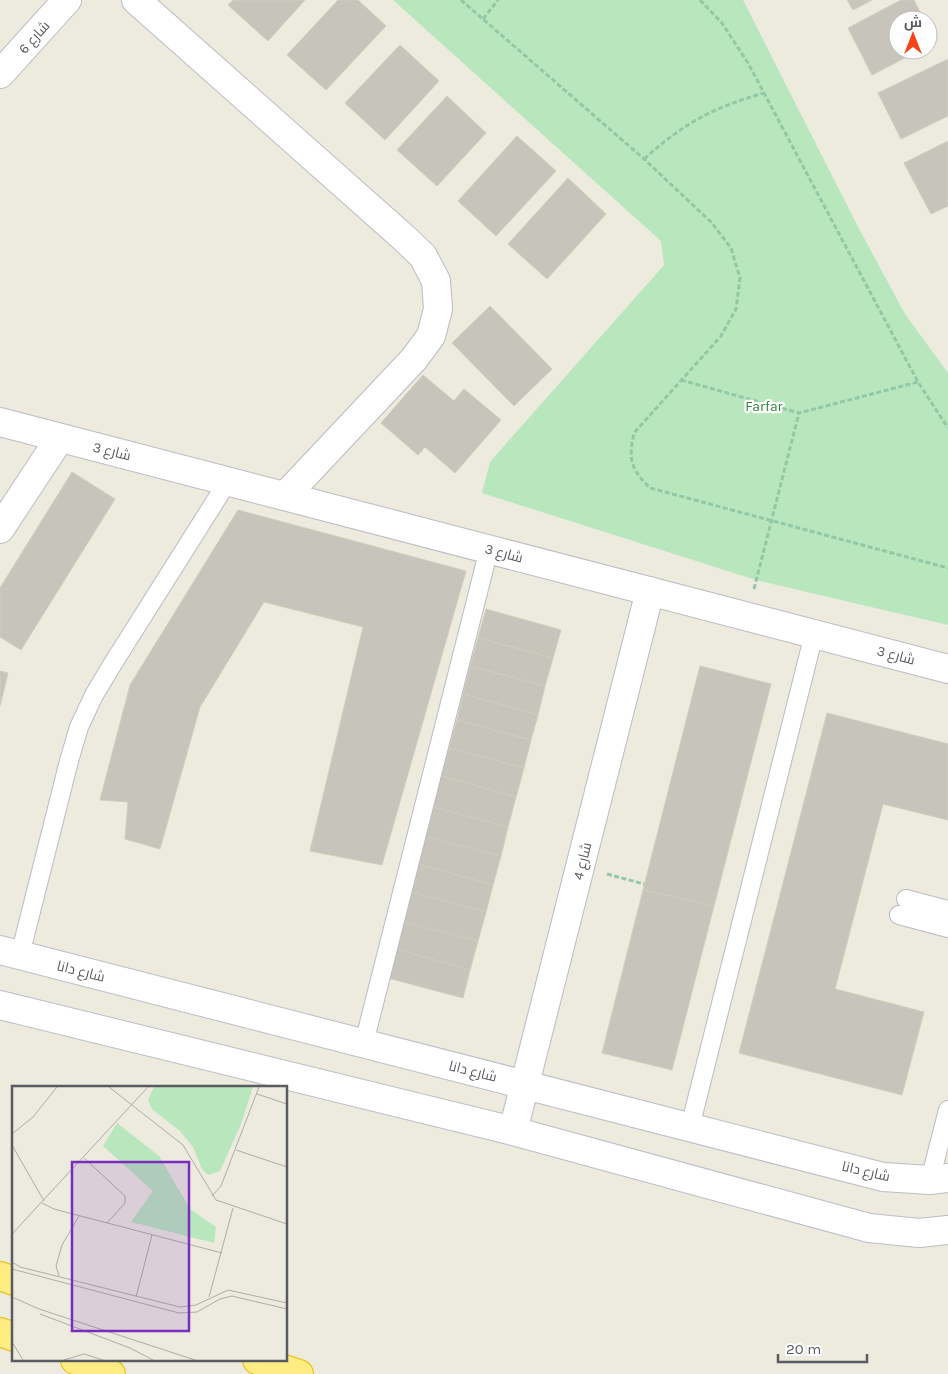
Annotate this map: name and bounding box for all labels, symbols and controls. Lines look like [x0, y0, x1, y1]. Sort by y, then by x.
north arrow [888, 10, 938, 60]
text: ش [904, 14, 922, 31]
street label: شارع 6 [15, 17, 54, 57]
park label: Farfar [745, 398, 784, 415]
street label: شارع 3 [91, 439, 133, 464]
street label: شارع 3 [483, 540, 525, 567]
street label: شارع 3 [875, 642, 917, 669]
street label: شارع 4 [570, 840, 595, 882]
street label: شارع دانا [55, 957, 107, 986]
street label: شارع دانا [447, 1057, 499, 1086]
inset map [12, 1086, 288, 1362]
street label: شارع دانا [840, 1158, 892, 1185]
scale bar [778, 1332, 867, 1364]
text: 20 m [786, 1340, 821, 1358]

